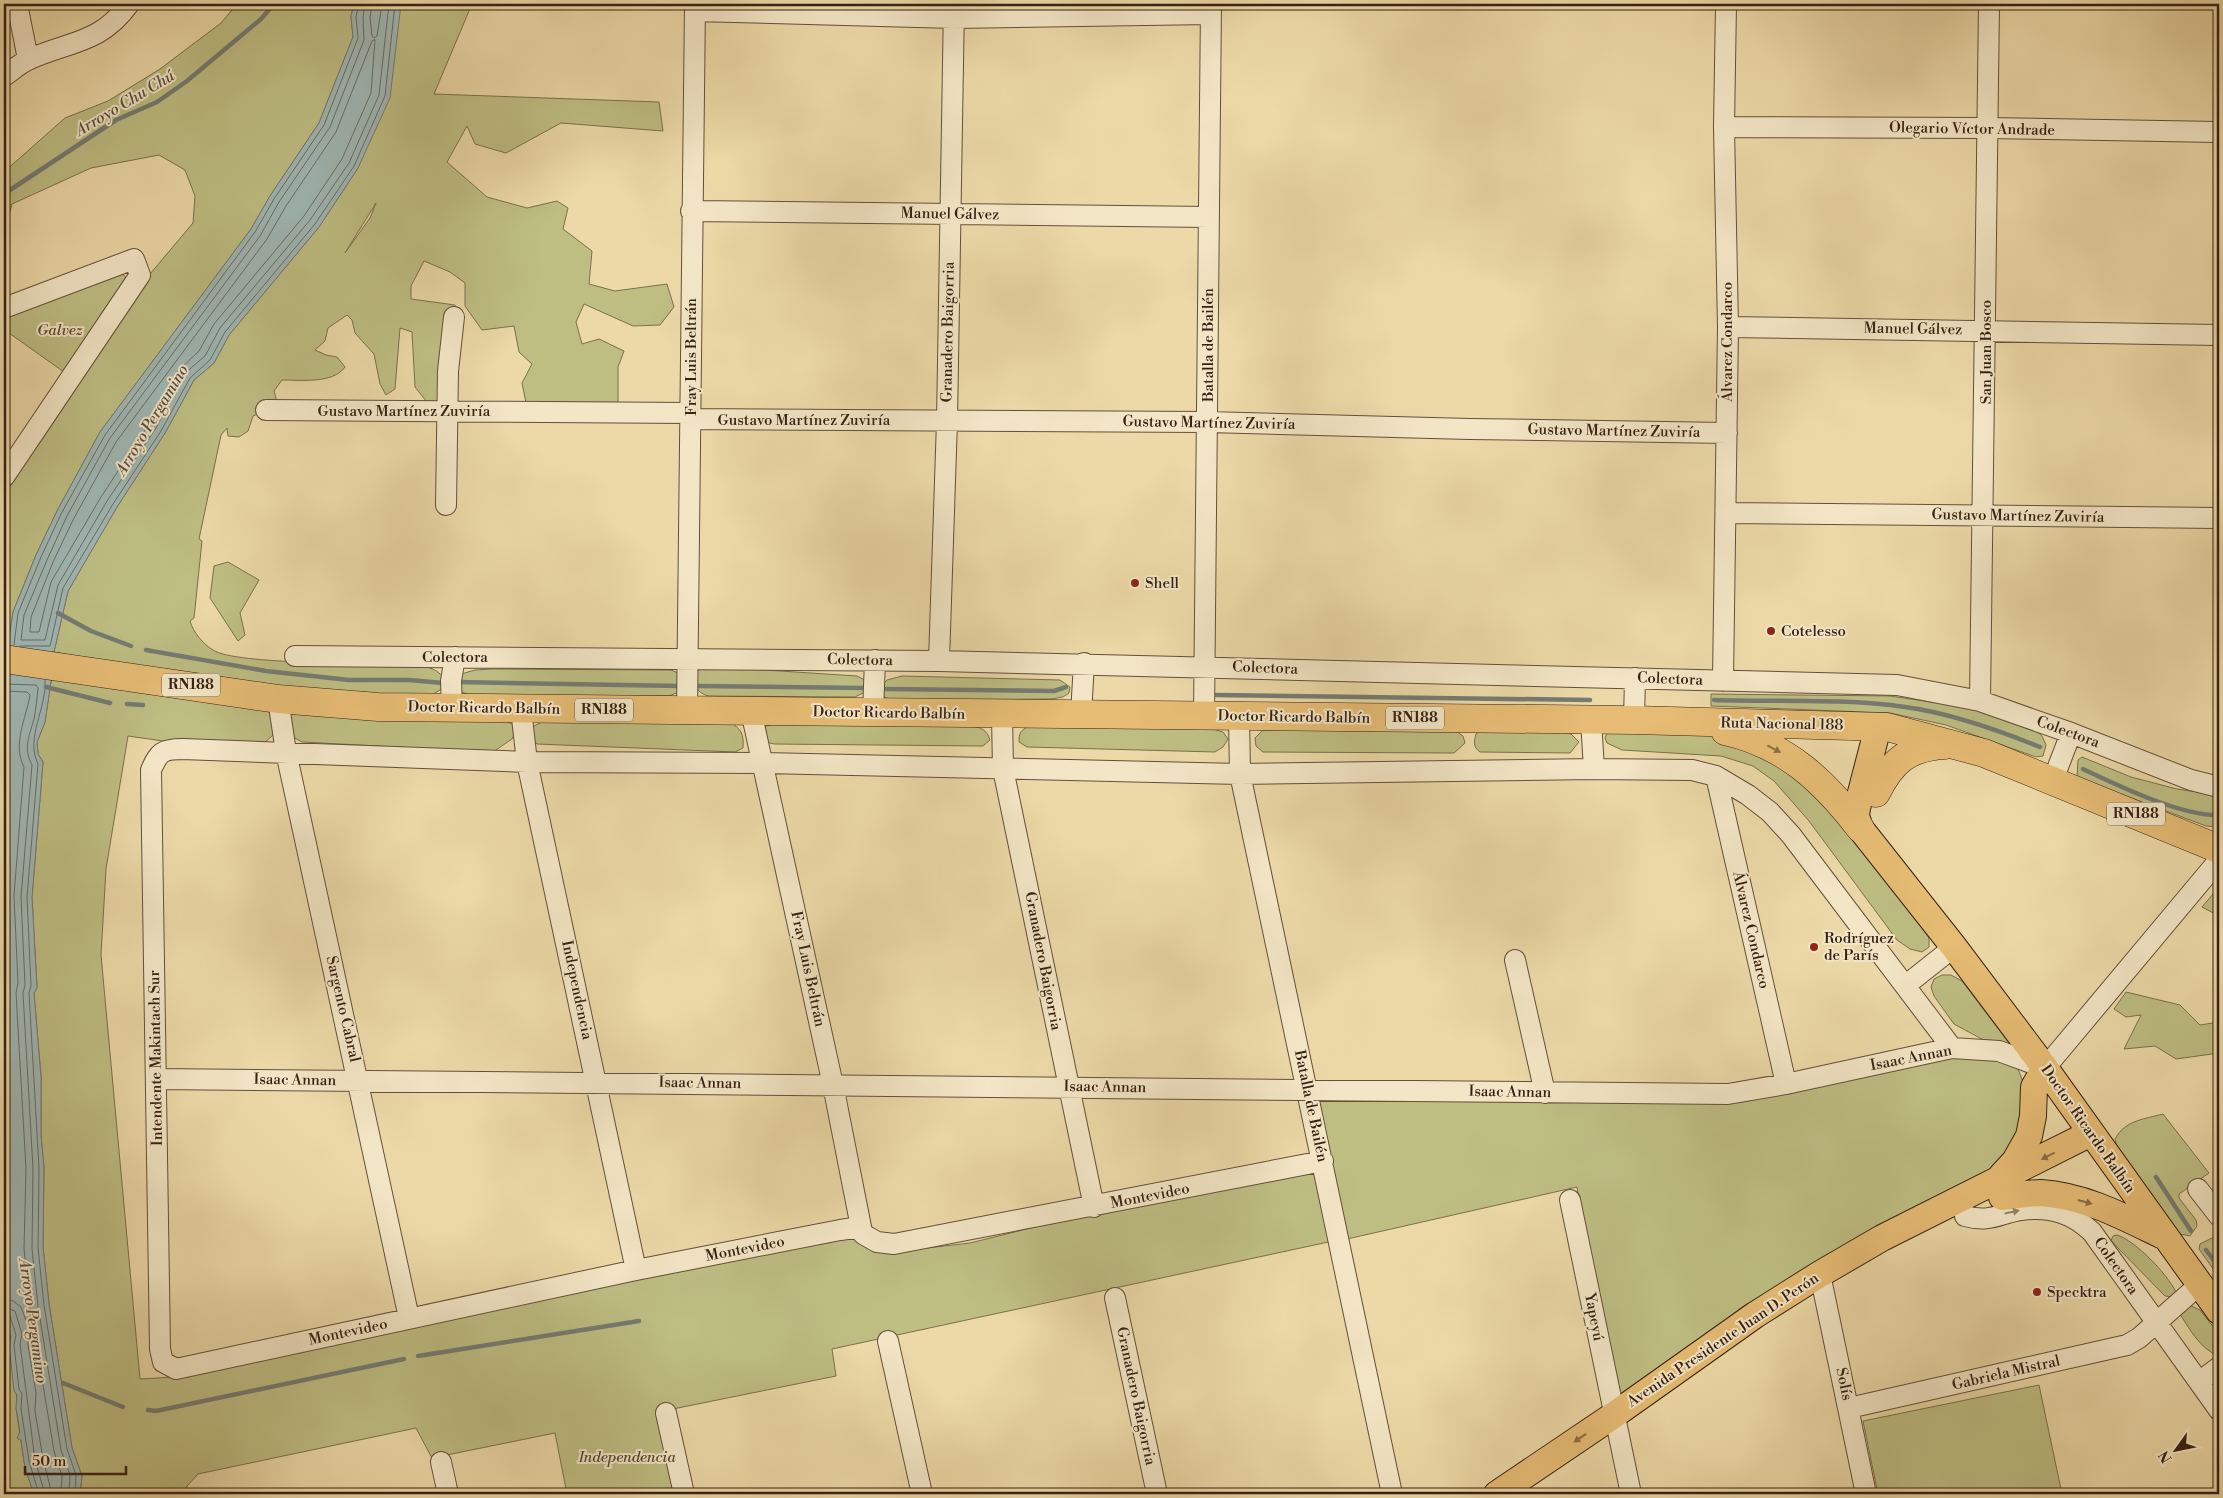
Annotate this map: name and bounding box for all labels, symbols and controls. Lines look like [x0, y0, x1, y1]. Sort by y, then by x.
water label: Arroyo Chu Chú [70, 65, 179, 141]
street label: Olegario Víctor Andrade [1889, 118, 2055, 140]
street label: Manuel Gálvez [901, 204, 999, 224]
street label: Granadero Baigorria [937, 261, 959, 403]
street label: Álvarez Condarco [1717, 282, 1737, 403]
street label: Batalla de Bailén [1199, 288, 1218, 403]
street label: Fray Luis Beltrán [682, 298, 701, 416]
street label: San Juan Bosco [1977, 300, 1996, 404]
street label: Manuel Gálvez [1864, 319, 1962, 339]
park label: Galvez [37, 321, 83, 340]
water label: Arroyo Pergamino [110, 361, 193, 481]
street label: Gustavo Martínez Zuviría [318, 402, 491, 421]
street label: Gustavo Martínez Zuviría [718, 411, 891, 430]
street label: Gustavo Martínez Zuviría [1122, 412, 1296, 434]
street label: Gustavo Martínez Zuviría [1527, 420, 1701, 442]
street label: Gustavo Martínez Zuviría [1931, 505, 2105, 527]
place label: Shell [1145, 574, 1180, 593]
marker: Shell [1129, 577, 1141, 589]
place label: Cotelesso [1781, 622, 1846, 641]
marker: Cotelesso [1765, 625, 1777, 637]
street label: Colectora [422, 648, 488, 667]
street label: Colectora [827, 650, 894, 670]
street label: Colectora [1232, 657, 1299, 679]
street label: Colectora [1637, 668, 1704, 690]
road number: RN188 [162, 674, 220, 696]
street label: Doctor Ricardo Balbín [408, 697, 561, 719]
road number: RN188 [575, 698, 633, 722]
street label: Doctor Ricardo Balbín [813, 702, 966, 724]
street label: Doctor Ricardo Balbín [1218, 706, 1371, 728]
road number: RN188 [1386, 706, 1444, 730]
street label: Colectora [2034, 712, 2103, 752]
street label: Ruta Nacional 188 [1720, 713, 1844, 735]
one-way arrow [1767, 745, 1781, 753]
road number: RN188 [2107, 802, 2165, 826]
street label: Álvarez Condarco [1728, 868, 1775, 991]
street label: Granadero Baigorria [1020, 890, 1066, 1032]
street label: Fray Luis Beltrán [786, 909, 830, 1029]
place label: Rodríguez de París [1824, 929, 1894, 965]
street label: Independencia [557, 939, 597, 1042]
marker: Rodríguez de París [1808, 941, 1820, 953]
street label: Sargento Cabral [322, 954, 365, 1064]
street label: Intendente Makintach Sur [145, 969, 167, 1146]
street label: Isaac Annan [1869, 1041, 1954, 1075]
street label: Batalla de Bailén [1290, 1047, 1332, 1164]
street label: Doctor Ricardo Balbín [2036, 1061, 2140, 1197]
street label: Isaac Annan [253, 1070, 337, 1090]
street label: Isaac Annan [658, 1073, 742, 1093]
street label: Isaac Annan [1063, 1077, 1147, 1097]
street label: Isaac Annan [1468, 1082, 1552, 1102]
one-way arrow [2040, 1152, 2055, 1160]
street label: Montevideo [1109, 1179, 1191, 1213]
one-way arrow [2077, 1198, 2092, 1206]
one-way arrow [2005, 1208, 2021, 1216]
street label: Montevideo [704, 1232, 786, 1266]
street label: Colectora [2089, 1234, 2143, 1299]
water label: Arroyo Pergamino [14, 1255, 52, 1385]
street label: Avenida Presidente Juan D. Perón [1623, 1269, 1823, 1412]
place label: Specktra [2047, 1283, 2107, 1302]
marker: Specktra [2031, 1286, 2043, 1298]
street label: Yapeyú [1580, 1290, 1608, 1343]
street label: Montevideo [307, 1314, 389, 1350]
street label: Granadero Baigorria [1112, 1325, 1160, 1467]
street label: Gabriela Mistral [1950, 1351, 2062, 1395]
street label: Solís [1831, 1366, 1857, 1402]
north arrow [2150, 1426, 2200, 1476]
one-way arrow [1573, 1433, 1587, 1443]
scale bar [25, 1443, 126, 1475]
text: N [2155, 1447, 2177, 1466]
park label: Independencia [577, 1448, 676, 1467]
text: 50 m [32, 1452, 66, 1471]

